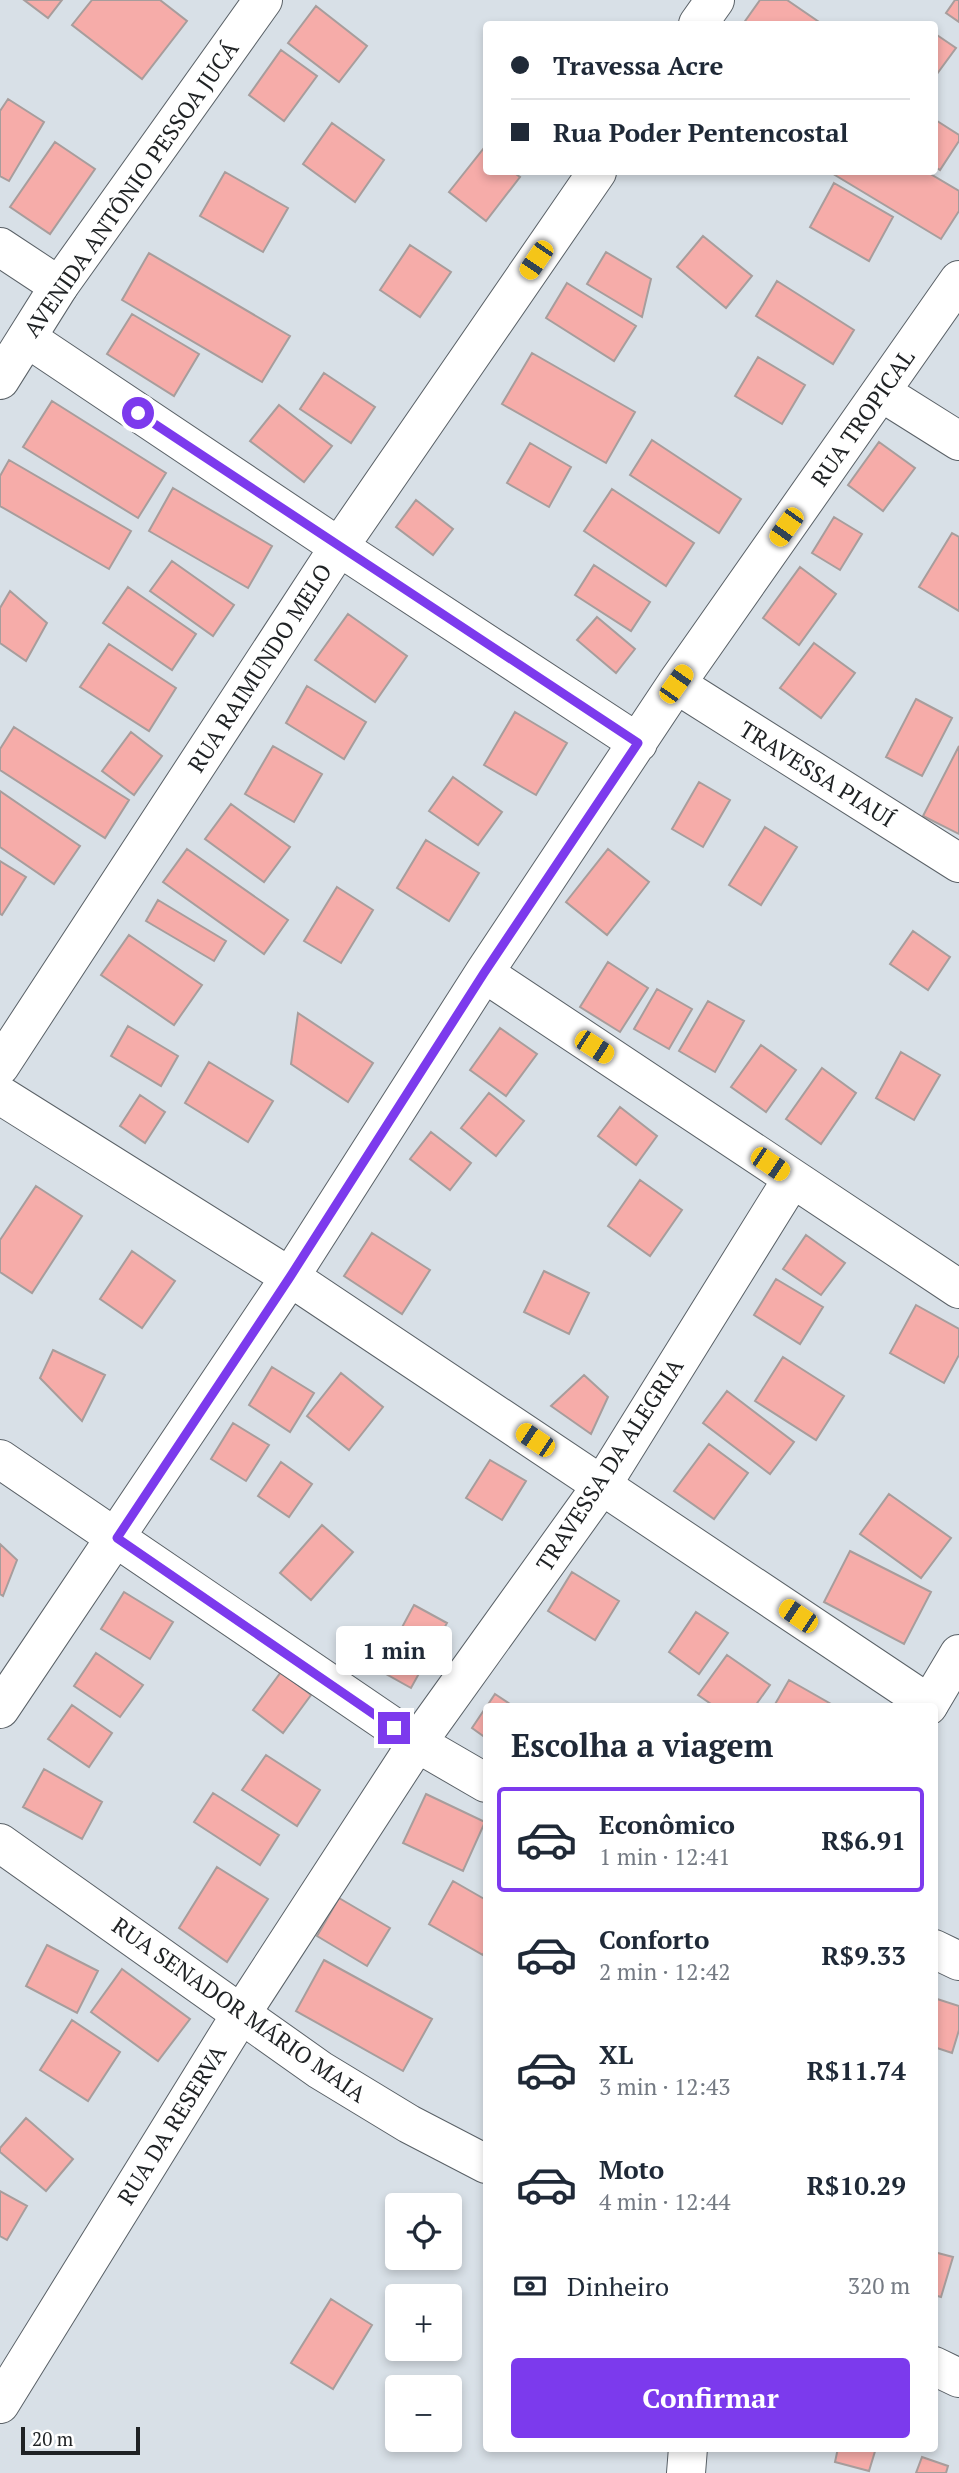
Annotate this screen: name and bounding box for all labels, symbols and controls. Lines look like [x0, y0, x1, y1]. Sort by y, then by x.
street label: AVENIDA ANTÔNIO PESSOA JUCÁ [16, 34, 245, 343]
text: Travessa Acre [553, 48, 723, 82]
text: Rua Poder Pentencostal [553, 115, 848, 149]
car [516, 237, 557, 283]
street label: RUA TROPICAL [804, 343, 922, 492]
route start [122, 397, 154, 429]
car [766, 504, 807, 550]
street label: RUA RAIMUNDO MELO [180, 557, 339, 778]
car [656, 661, 697, 707]
street label: TRAVESSA PIAUÍ [734, 713, 901, 834]
car [571, 1027, 618, 1067]
car [747, 1144, 794, 1184]
street label: TRAVESSA DA ALEGRIA [529, 1352, 690, 1577]
car [512, 1420, 559, 1460]
car [775, 1596, 822, 1636]
callout: 1 min [336, 1626, 452, 1676]
text: 1 min [363, 1635, 425, 1666]
route end [378, 1712, 410, 1744]
text: Escolha a viagem [511, 1724, 773, 1766]
text: Econômico [599, 1807, 735, 1841]
icon: car [515, 1808, 578, 1871]
text: R$6.91 [821, 1823, 906, 1857]
text: 1 min · 12:41 [599, 1841, 731, 1872]
street label: RUA SENADOR MÁRIO MAIA [106, 1910, 373, 2109]
text: Conforto [599, 1922, 709, 1956]
icon: car [515, 1923, 578, 1986]
text: R$9.33 [821, 1938, 906, 1972]
text: 2 min · 12:42 [599, 1956, 731, 1987]
text: XL [599, 2037, 633, 2071]
icon: car [515, 2038, 578, 2101]
street label: RUA DA RESERVA [110, 2039, 233, 2210]
text: R$11.74 [807, 2053, 906, 2087]
text: 3 min · 12:43 [599, 2071, 731, 2102]
text: Moto [599, 2152, 664, 2186]
icon: car [515, 2153, 578, 2216]
text: R$10.29 [807, 2168, 906, 2202]
text: 4 min · 12:44 [599, 2186, 731, 2217]
map controls [385, 2193, 462, 2452]
button: locate [385, 2193, 462, 2270]
icon: cash [511, 2267, 549, 2305]
text: Dinheiro [567, 2269, 669, 2303]
text: 320 m [848, 2270, 910, 2301]
button: + [385, 2284, 462, 2361]
button: Confirmar [511, 2358, 910, 2438]
button: − [385, 2375, 462, 2452]
scale bar [21, 2424, 140, 2456]
text: 20 m [32, 2426, 73, 2451]

